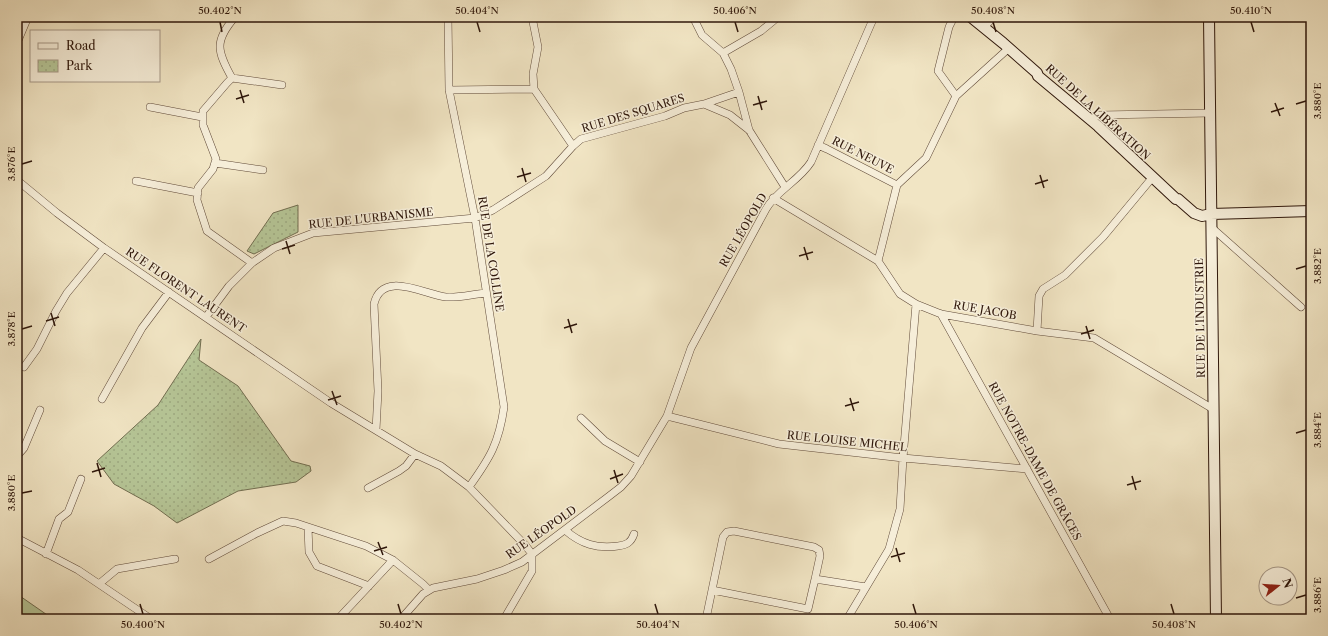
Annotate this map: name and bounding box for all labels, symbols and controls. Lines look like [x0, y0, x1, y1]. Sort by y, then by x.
text: 50.402°N [198, 4, 242, 17]
text: 50.404°N [455, 4, 499, 17]
text: 50.406°N [713, 4, 757, 17]
text: 50.408°N [971, 4, 1015, 17]
text: 50.410°N [1230, 4, 1272, 17]
legend [30, 30, 160, 82]
text: Road [66, 38, 96, 53]
text: Park [66, 58, 93, 73]
street label: RUE DE LA LIBÉRATION [1043, 61, 1153, 163]
text: 3.880°E [1311, 83, 1324, 119]
street label: RUE DES SQUARES [580, 91, 686, 135]
street label: RUE NEUVE [830, 133, 897, 177]
text: 3.876°E [5, 147, 18, 181]
street label: RUE LÉOPOLD [716, 190, 770, 270]
street label: RUE DE LA COLLINE [475, 195, 507, 313]
street label: RUE DE L'URBANISME [308, 204, 435, 232]
street label: RUE FLORENT LAURENT [123, 244, 249, 336]
text: 3.882°E [1311, 248, 1324, 284]
street label: RUE DE L'INDUSTRIE [1192, 257, 1208, 378]
street label: RUE JACOB [952, 298, 1018, 322]
text: 3.878°E [5, 311, 18, 347]
street label: RUE NOTRE-DAME DE GRÂCES [986, 379, 1084, 543]
text: 3.884°E [1311, 412, 1324, 448]
street label: RUE LOUISE MICHEL [786, 428, 909, 454]
text: 3.880°E [5, 475, 18, 511]
street label: RUE LÉOPOLD [503, 502, 579, 562]
north arrow [1258, 566, 1298, 606]
text: N [1279, 576, 1296, 590]
text: 3.886°E [1311, 577, 1324, 613]
text: 50.400°N [121, 618, 165, 631]
text: 50.402°N [379, 618, 423, 631]
text: 50.404°N [636, 618, 680, 631]
text: 50.406°N [894, 618, 938, 631]
text: 50.408°N [1152, 618, 1196, 631]

